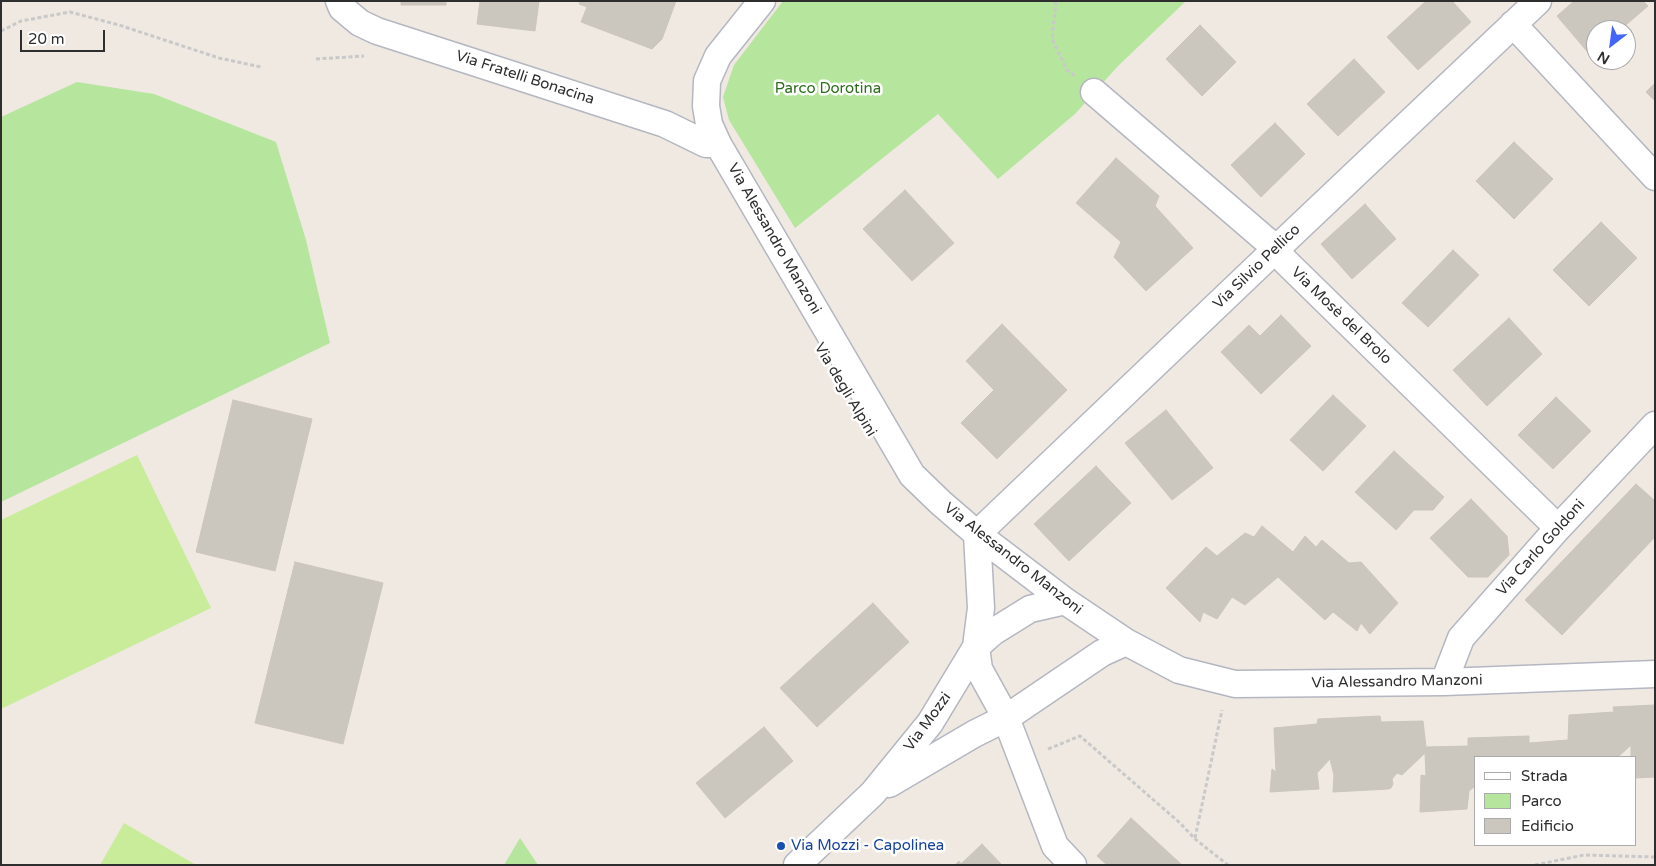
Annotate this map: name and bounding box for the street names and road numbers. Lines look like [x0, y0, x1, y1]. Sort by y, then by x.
street label: Via Fratelli Bonacina [453, 47, 597, 109]
street label: Via Alessandro Manzoni [723, 160, 825, 318]
street label: Via Silvio Pellico [1210, 221, 1304, 313]
street label: Via Mosè del Brolo [1287, 263, 1395, 369]
street label: Via degli Alpini [810, 340, 880, 440]
street label: Via Carlo Goldoni [1493, 496, 1589, 600]
street label: Via Alessandro Manzoni [940, 499, 1086, 619]
street label: Via Alessandro Manzoni [1311, 672, 1483, 692]
street label: Via Mozzi [901, 689, 955, 755]

